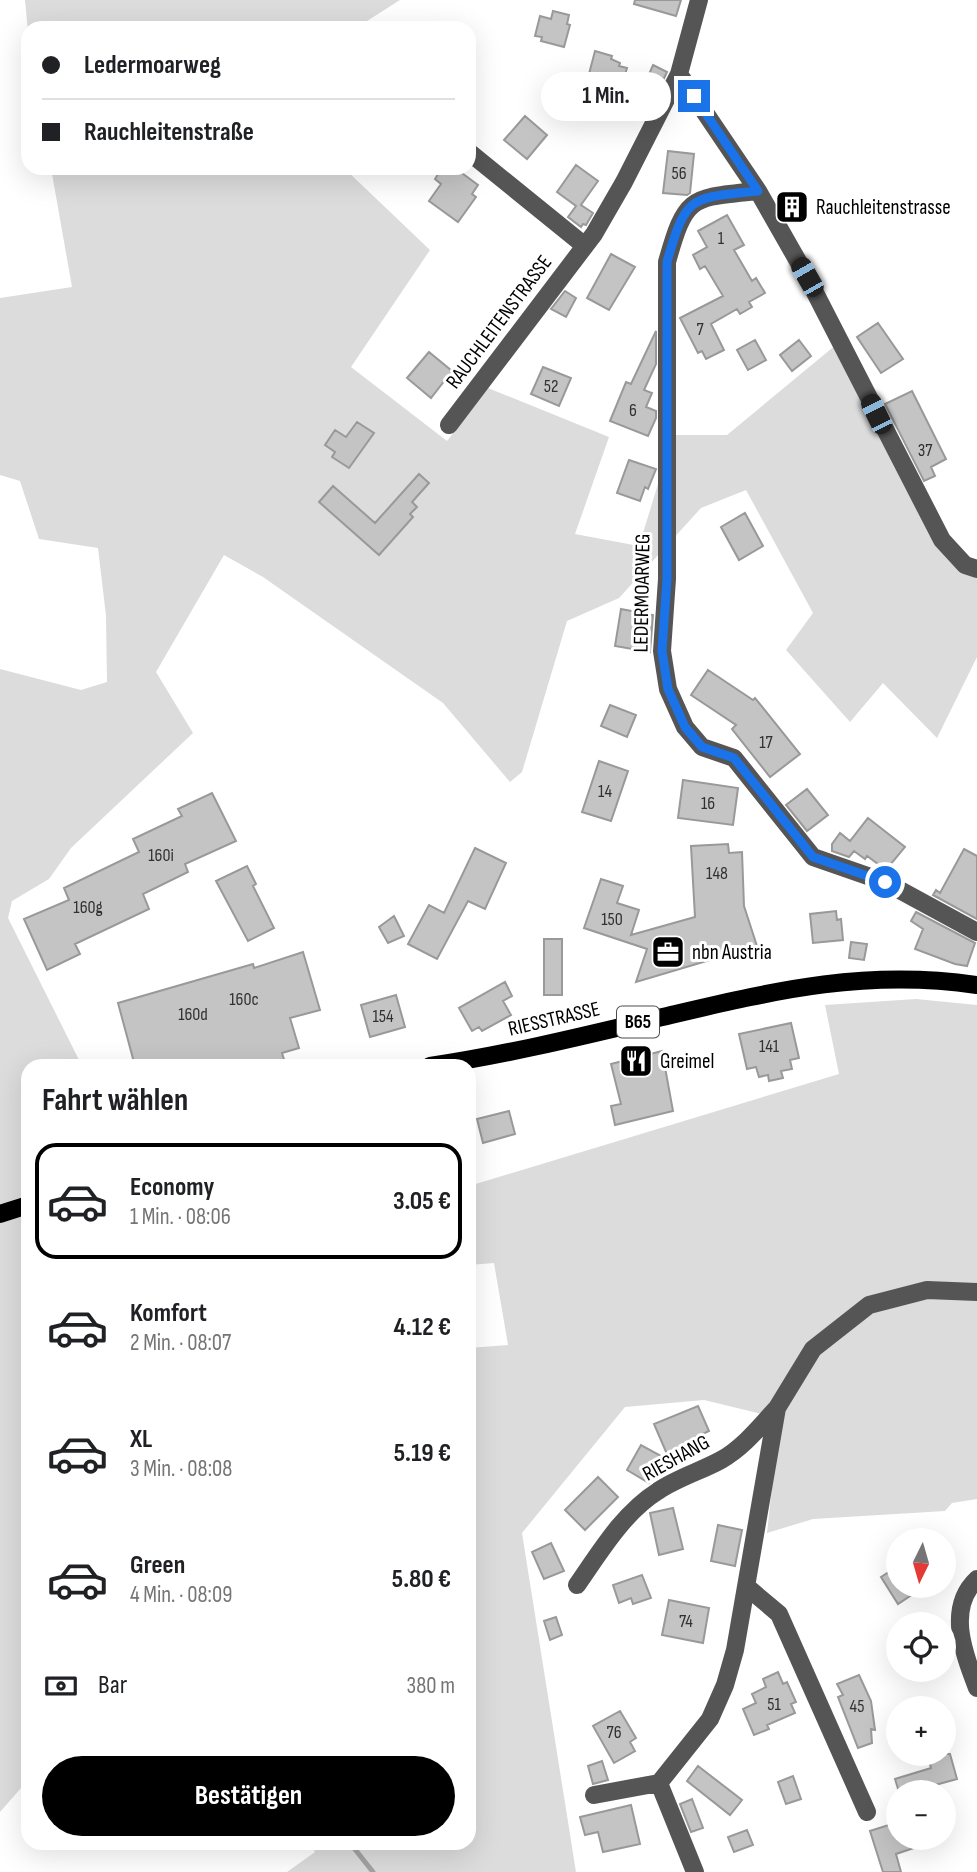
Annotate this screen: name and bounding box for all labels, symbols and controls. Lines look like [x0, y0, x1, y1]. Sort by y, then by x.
text: Ledermoarweg [84, 50, 221, 81]
callout: 1 Min. [540, 72, 670, 120]
route end [678, 80, 710, 112]
text: 1 Min. [582, 82, 630, 110]
text: Rauchleitenstraße [84, 117, 254, 148]
house number: 56 [671, 163, 687, 184]
building icon: Rauchleitenstrasse [773, 188, 811, 226]
place label: Rauchleitenstrasse [816, 195, 951, 220]
house number: 1 [718, 228, 725, 249]
street label: RAUCHLEITENSTRASSE [441, 250, 557, 394]
car [788, 254, 827, 300]
house number: 7 [696, 319, 704, 340]
house number: 52 [544, 376, 558, 397]
car [858, 391, 895, 437]
house number: 6 [629, 400, 637, 421]
house number: 37 [918, 440, 933, 461]
street label: LEDERMOARWEG [628, 533, 656, 653]
house number: 17 [759, 732, 774, 753]
house number: 14 [598, 781, 612, 802]
house number: 16 [701, 793, 715, 814]
house number: 160i [148, 845, 174, 866]
house number: 148 [706, 863, 728, 884]
route start [869, 866, 901, 898]
house number: 160g [73, 897, 103, 918]
house number: 150 [601, 909, 623, 930]
office icon: nbn Austria [649, 933, 687, 971]
place label: nbn Austria [692, 940, 772, 965]
house number: 160c [229, 989, 259, 1010]
street label: RIESSTRASSE [506, 996, 602, 1042]
house number: 160d [178, 1004, 208, 1025]
house number: 154 [372, 1006, 394, 1027]
road number: B65 [617, 1006, 659, 1038]
house number: 141 [759, 1036, 780, 1057]
restaurant icon: Greimel [617, 1042, 655, 1080]
place label: Greimel [660, 1049, 714, 1074]
text: Fahrt wählen [42, 1081, 188, 1120]
icon: car [46, 1170, 109, 1233]
text: Economy [130, 1172, 214, 1203]
text: 3.05 € [393, 1186, 451, 1217]
text: 1 Min. · 08:06 [130, 1203, 231, 1231]
icon: car [46, 1296, 109, 1359]
text: Komfort [130, 1298, 207, 1329]
text: 4.12 € [394, 1312, 451, 1343]
text: 2 Min. · 08:07 [130, 1329, 231, 1357]
icon: car [46, 1422, 109, 1485]
text: XL [130, 1424, 152, 1455]
street label: RIESHANG [638, 1429, 714, 1487]
text: 5.19 € [394, 1438, 451, 1469]
text: 3 Min. · 08:08 [130, 1455, 232, 1483]
north arrow [886, 1528, 956, 1598]
map controls [886, 1528, 956, 1850]
icon: car [46, 1548, 109, 1611]
text: Green [130, 1550, 185, 1581]
text: 5.80 € [392, 1564, 451, 1595]
text: 4 Min. · 08:09 [130, 1581, 232, 1609]
house number: 74 [679, 1611, 693, 1632]
button: locate [886, 1612, 956, 1682]
icon: cash [42, 1667, 80, 1705]
text: Bar [98, 1670, 127, 1701]
text: 380 m [407, 1672, 455, 1700]
house number: 51 [767, 1694, 781, 1715]
house number: 45 [850, 1696, 864, 1717]
button: + [886, 1696, 956, 1766]
house number: 76 [606, 1722, 622, 1743]
button: Bestätigen [42, 1756, 455, 1836]
button: − [886, 1780, 956, 1850]

